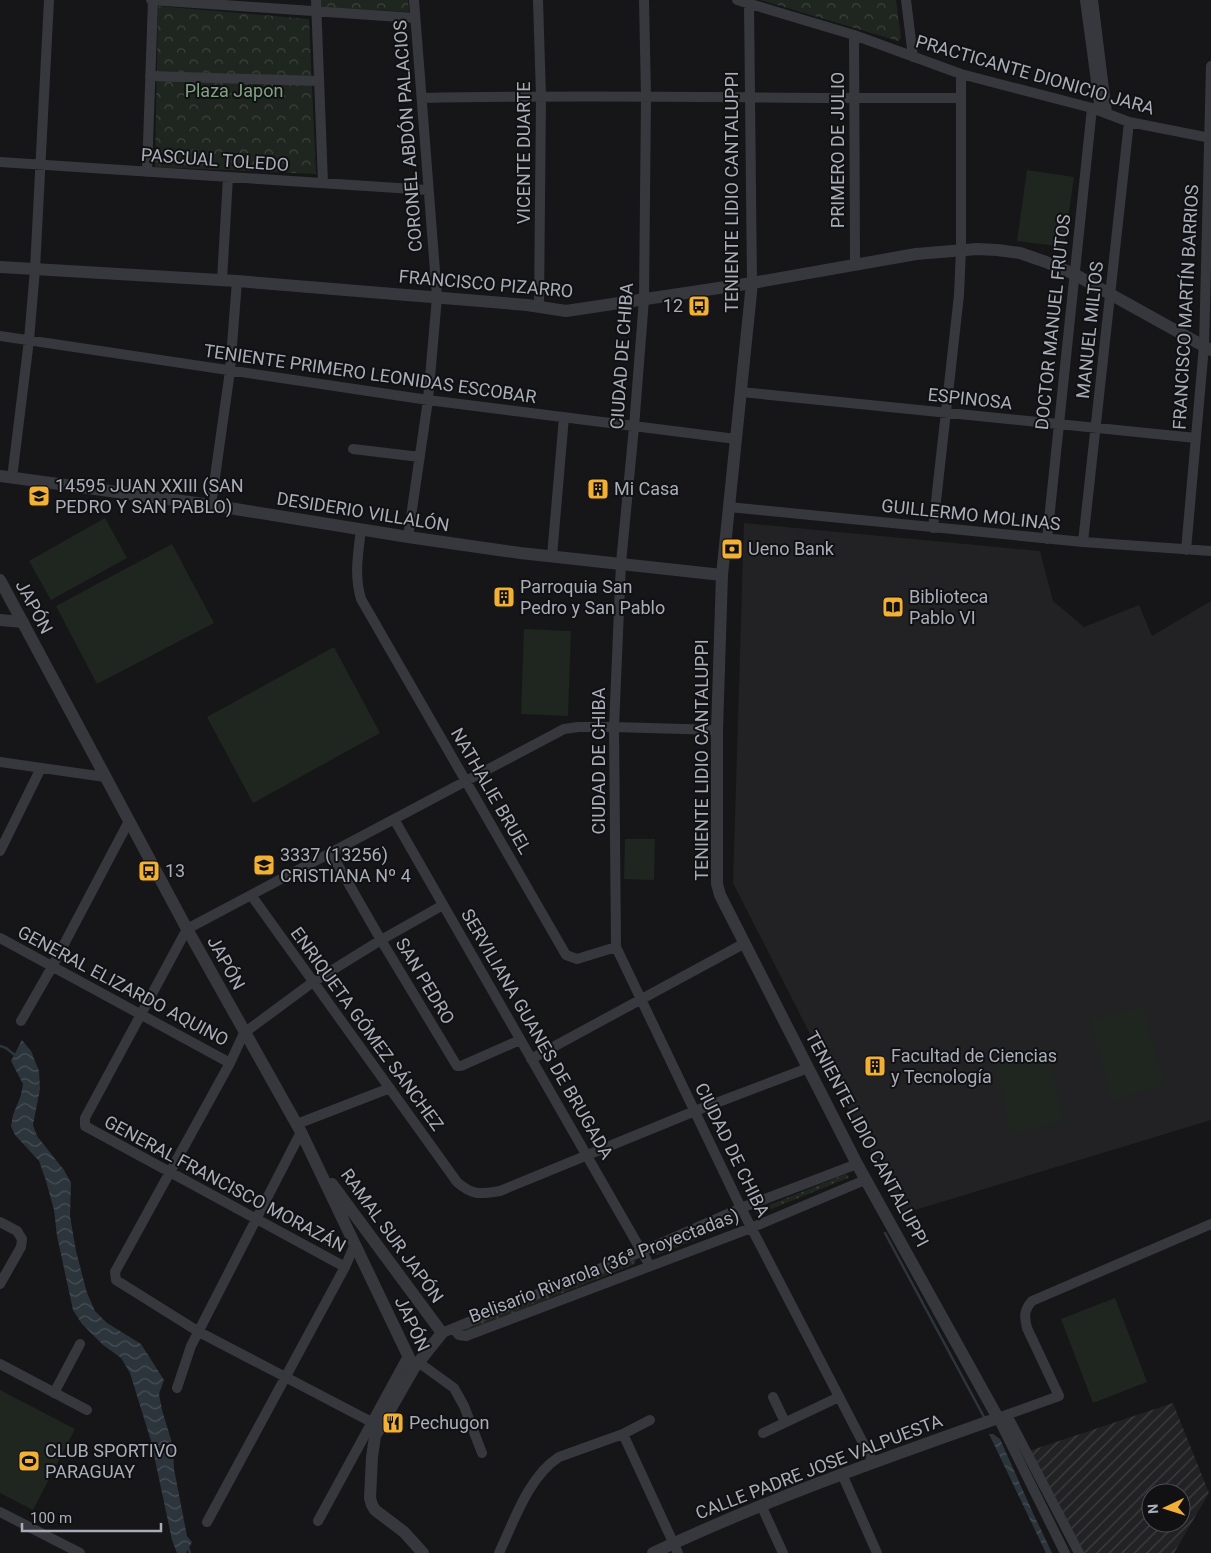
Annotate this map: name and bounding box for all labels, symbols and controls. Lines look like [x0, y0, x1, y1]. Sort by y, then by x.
street label: CORONEL ABDÓN PALACIOS [389, 19, 426, 253]
street label: PRACTICANTE DIONICIO JARA [913, 30, 1157, 119]
street label: TENIENTE LIDIO CANTALUPPI [721, 71, 742, 313]
street label: PRIMERO DE JULIO [827, 72, 848, 228]
park label: Plaza Japon [185, 80, 283, 101]
street label: VICENTE DUARTE [513, 82, 534, 224]
street label: PASCUAL TOLEDO [140, 144, 290, 175]
street label: FRANCISCO MARTÍN BARRIOS [1169, 184, 1202, 430]
street label: DOCTOR MANUEL FRUTOS [1031, 213, 1074, 431]
street label: MANUEL MILTOS [1072, 260, 1107, 400]
street label: FRANCISCO PIZARRO [398, 265, 574, 302]
street label: CIUDAD DE CHIBA [606, 282, 637, 430]
bus stop icon: 12 [687, 294, 711, 318]
place label: 12 [663, 295, 683, 316]
street label: TENIENTE PRIMERO LEONIDAS ESCOBAR [202, 340, 538, 407]
street label: ESPINOSA [927, 384, 1014, 413]
place label: 14595 JUAN XXIII (SAN PEDRO Y SAN PABLO) [55, 475, 244, 518]
building icon: Mi Casa [586, 477, 610, 501]
place label: Mi Casa [614, 478, 679, 499]
school or university icon: 14595 JUAN XXIII (SAN PEDRO Y SAN PABLO) [27, 484, 51, 508]
street label: DESIDERIO VILLALÓN [275, 487, 451, 536]
street label: GUILLERMO MOLINAS [880, 495, 1062, 534]
bank icon: Ueno Bank [720, 537, 744, 561]
place label: Ueno Bank [748, 538, 835, 559]
street label: JAPÓN [12, 576, 57, 637]
place label: Parroquia San Pedro y San Pablo [520, 576, 665, 618]
building icon: Parroquia San Pedro y San Pablo [492, 585, 516, 609]
place label: Biblioteca Pablo VI [909, 586, 988, 628]
library icon: Biblioteca Pablo VI [881, 595, 905, 619]
street label: TENIENTE LIDIO CANTALUPPI [691, 639, 712, 881]
street label: CIUDAD DE CHIBA [588, 687, 609, 834]
street label: NATHALIE BRUEL [447, 724, 536, 858]
place label: 3337 (13256) CRISTIANA Nº 4 [280, 844, 411, 886]
school or university icon: 3337 (13256) CRISTIANA Nº 4 [252, 853, 276, 877]
bus stop icon: 13 [137, 859, 161, 883]
place label: 13 [165, 860, 185, 881]
street label: SERVILIANA GUANES DE BRUGADA [457, 905, 618, 1163]
street label: GENERAL ELIZARDO AQUINO [14, 921, 232, 1050]
street label: ENRIQUETA GÓMEZ SÁNCHEZ [286, 923, 448, 1135]
street label: JAPÓN [203, 932, 250, 993]
street label: SAN PEDRO [392, 934, 459, 1028]
street label: TENIENTE LIDIO CANTALUPPI [801, 1027, 933, 1250]
place label: Facultad de Ciencias y Tecnología [891, 1045, 1057, 1087]
building icon: Facultad de Ciencias y Tecnología [863, 1054, 887, 1078]
street label: CIUDAD DE CHIBA [691, 1079, 774, 1221]
street label: GENERAL FRANCISCO MORAZÁN [101, 1111, 350, 1256]
street label: RAMAL SUR JAPÓN [337, 1165, 448, 1307]
street label: Belisario Rivarola (36ª Proyectadas) [466, 1204, 742, 1328]
street label: JAPÓN [391, 1293, 434, 1355]
street label: CALLE PADRE JOSE VALPUESTA [692, 1410, 945, 1523]
restaurant icon: Pechugon [381, 1411, 405, 1435]
place label: Pechugon [409, 1412, 489, 1433]
place label: CLUB SPORTIVO PARAGUAY [45, 1440, 177, 1482]
sports icon: CLUB SPORTIVO PARAGUAY [17, 1449, 41, 1473]
north arrow [1141, 1483, 1191, 1533]
scale bar [22, 1500, 161, 1532]
text: N [1145, 1503, 1161, 1514]
text: 100 m [30, 1509, 72, 1527]

